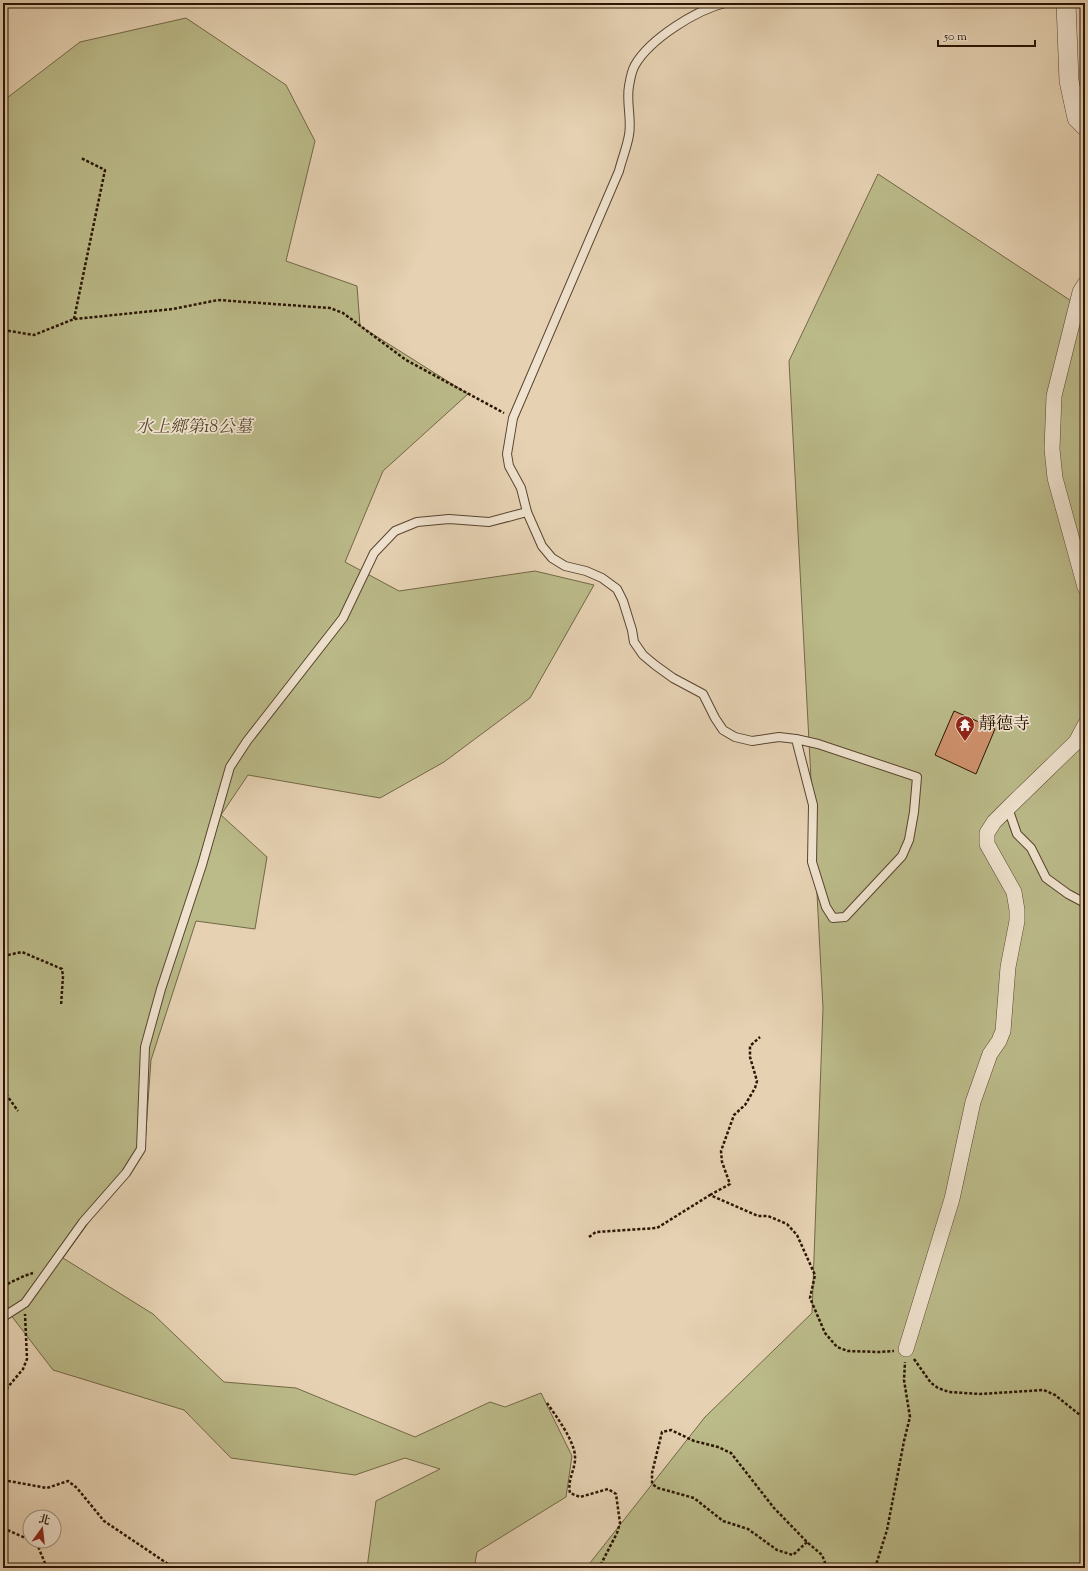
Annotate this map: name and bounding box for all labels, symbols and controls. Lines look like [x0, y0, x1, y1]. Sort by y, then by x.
scale bar [938, 22, 1035, 48]
text: 50 m [943, 28, 967, 46]
park label: 水上鄉第18公墓 [136, 416, 255, 440]
place label: 靜德寺 [979, 713, 1030, 737]
temple icon: 靜德寺 [954, 714, 976, 742]
north arrow [22, 1509, 62, 1549]
text: 北 [37, 1511, 52, 1529]

